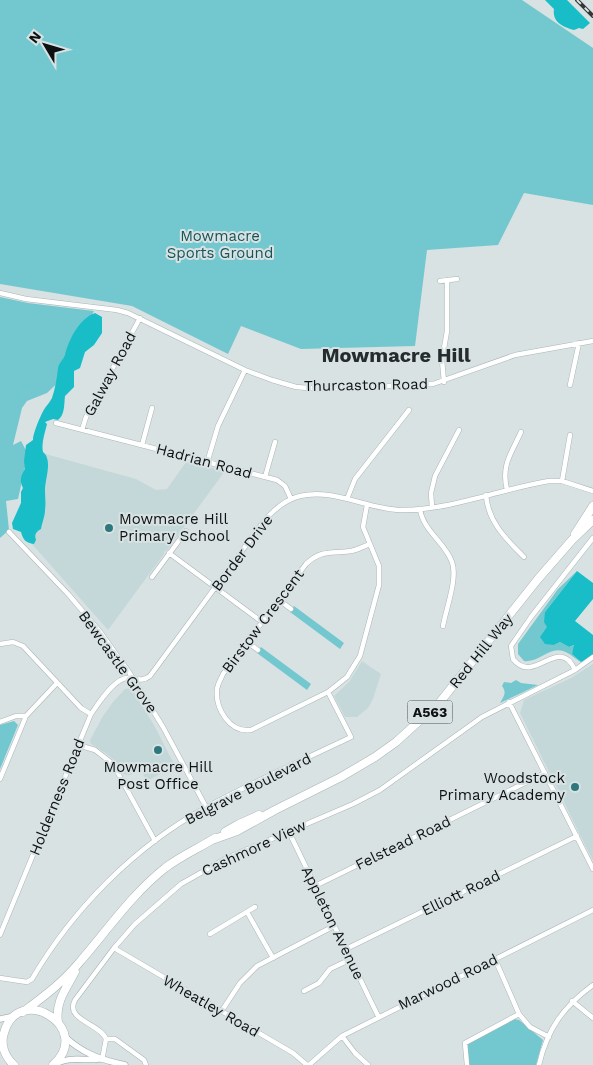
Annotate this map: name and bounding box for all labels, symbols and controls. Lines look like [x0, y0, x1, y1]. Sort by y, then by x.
north arrow [20, 20, 70, 70]
text: N [25, 28, 44, 46]
park label: Mowmacre Sports Ground [167, 227, 273, 262]
street label: Galway Road [80, 329, 140, 419]
district label: Mowmacre Hill [321, 343, 471, 367]
street label: Thurcaston Road [304, 375, 428, 395]
street label: Hadrian Road [154, 440, 254, 482]
place label: Mowmacre Hill Primary School [119, 510, 230, 545]
street label: Border Drive [207, 511, 277, 595]
marker: Mowmacre Hill Primary School [103, 522, 115, 534]
street label: Birstow Crescent [218, 565, 308, 676]
street label: Bewcastle Grove [75, 607, 161, 717]
street label: Red Hill Way [445, 610, 517, 692]
road number: A563 [408, 700, 452, 724]
street label: Holderness Road [25, 736, 89, 858]
marker: Mowmacre Hill Post Office [152, 744, 164, 756]
street label: Belgrave Boulevard [182, 749, 314, 829]
place label: Mowmacre Hill Post Office [103, 758, 213, 793]
place label: Woodstock Primary Academy [438, 769, 565, 804]
marker: Woodstock Primary Academy [569, 781, 581, 793]
street label: Felstead Road [352, 812, 454, 874]
street label: Cashmore View [199, 816, 309, 880]
street label: Appleton Avenue [298, 863, 368, 983]
street label: Elliott Road [419, 866, 503, 920]
street label: Marwood Road [395, 950, 501, 1014]
street label: Wheatley Road [159, 971, 263, 1041]

